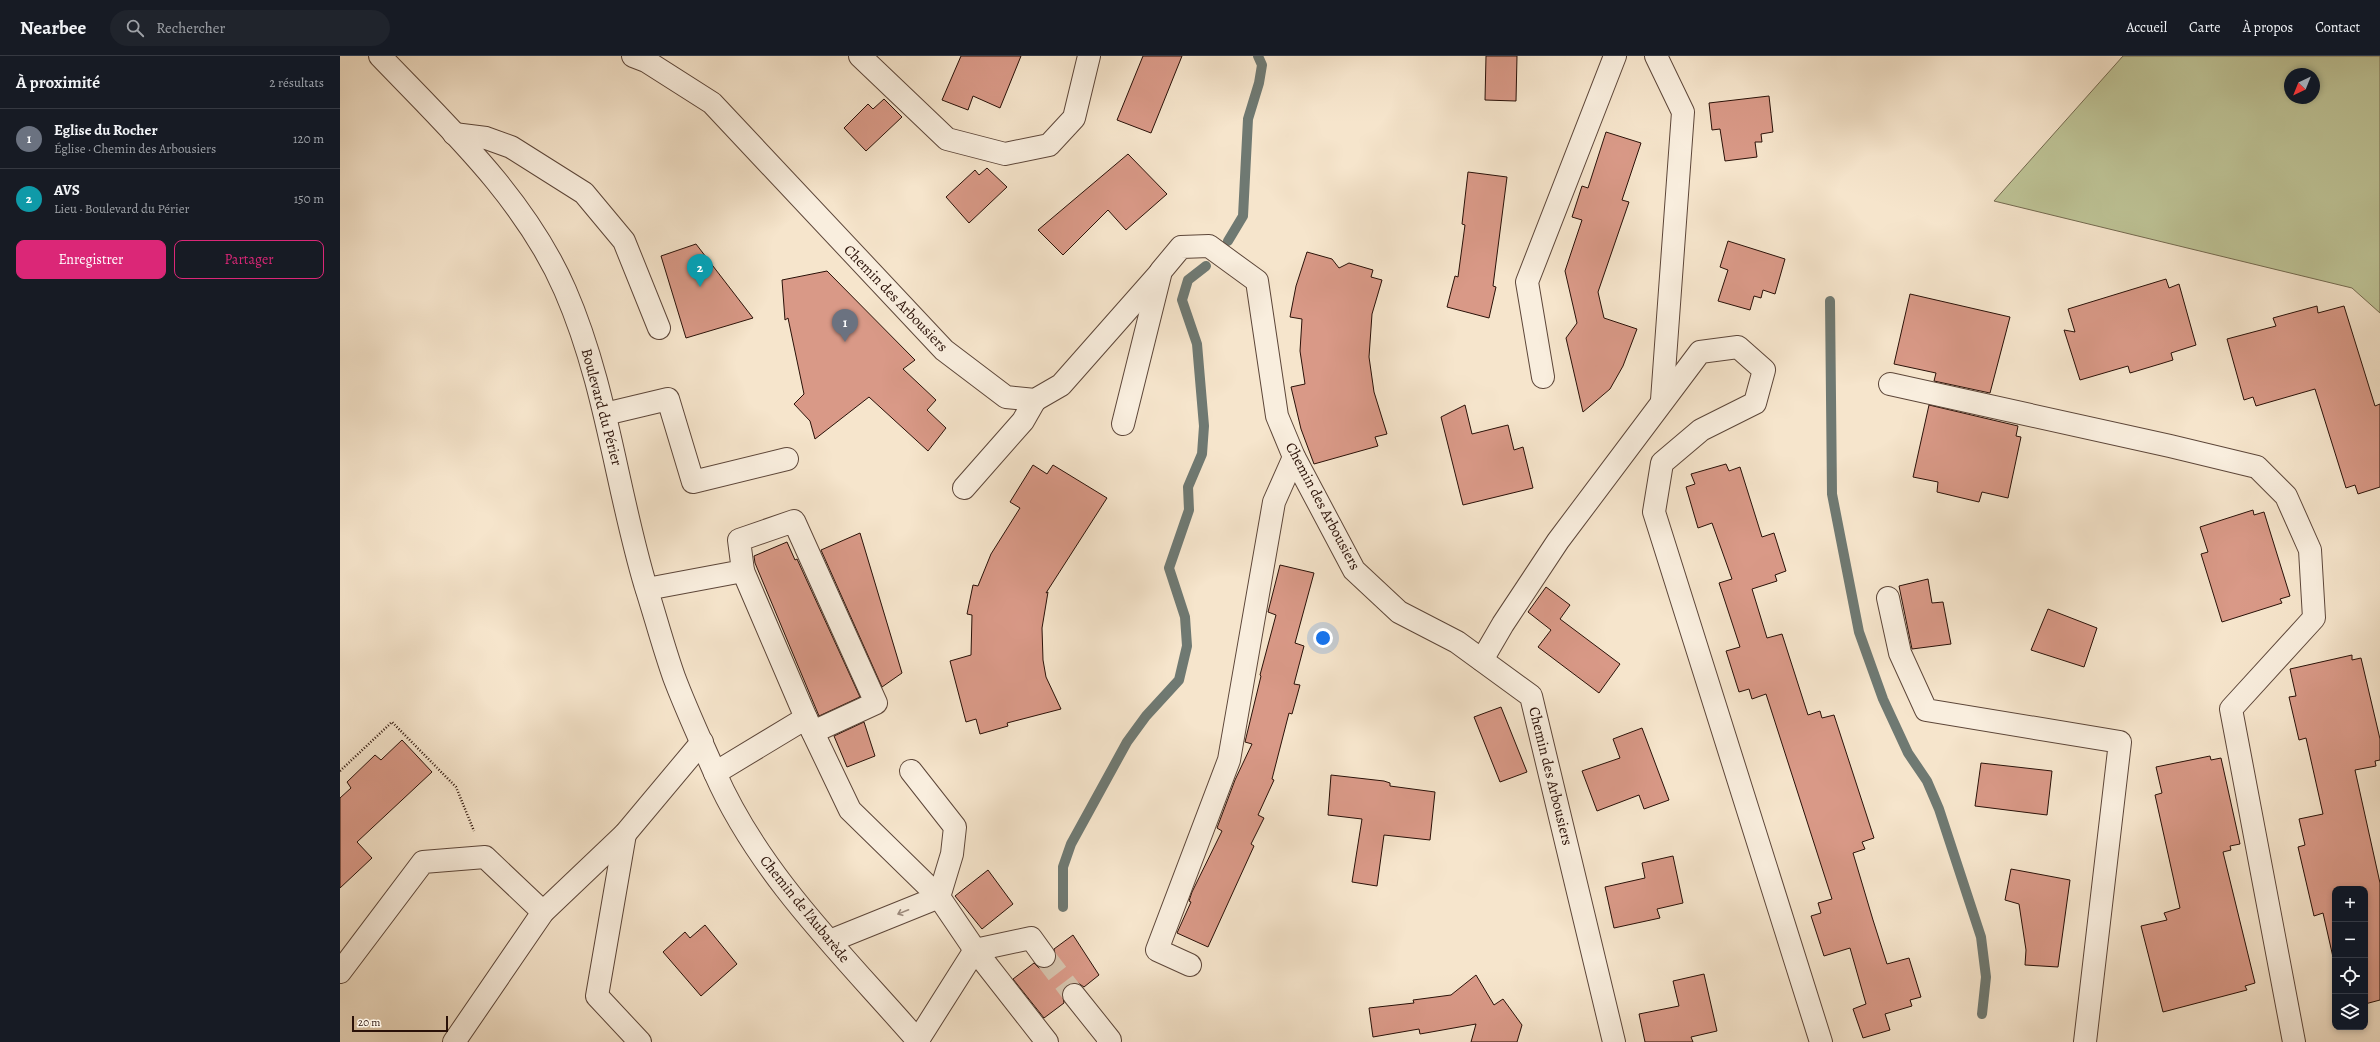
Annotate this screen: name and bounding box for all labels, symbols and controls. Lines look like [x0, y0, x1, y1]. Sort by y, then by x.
search box [110, 10, 390, 46]
text: Nearbee [20, 15, 86, 41]
icon: search [124, 17, 146, 39]
text: Rechercher [156, 18, 225, 38]
text: Accueil [2126, 18, 2167, 37]
text: Carte [2189, 18, 2221, 37]
text: À propos [2243, 18, 2293, 37]
text: Contact [2315, 18, 2360, 37]
north arrow [2284, 68, 2320, 104]
text: À proximité [16, 71, 100, 94]
text: 2 résultats [269, 74, 324, 91]
text: Eglise du Rocher [54, 120, 158, 140]
text: 1 [27, 130, 31, 147]
text: 120 m [293, 130, 324, 147]
text: Église · Chemin des Arbousiers [54, 140, 216, 157]
text: AVS [54, 180, 80, 200]
text: 2 [26, 190, 32, 207]
text: 150 m [294, 190, 324, 207]
text: Lieu · Boulevard du Périer [54, 200, 189, 217]
button: Enregistrer [16, 240, 166, 279]
button: Partager [174, 240, 324, 279]
street label: Chemin des Arbousiers [839, 240, 953, 356]
pin: 2 [687, 254, 713, 287]
pin: 1 [832, 309, 858, 342]
street label: Boulevard du Périer [577, 346, 627, 468]
street label: Chemin des Arbousiers [1281, 439, 1365, 573]
your location [1313, 628, 1333, 648]
street label: Chemin des Arbousiers [1524, 705, 1578, 847]
street label: Chemin de l'Aubarède [755, 851, 855, 967]
map controls [2332, 886, 2368, 1030]
button: + [2332, 886, 2368, 922]
one-way arrow [897, 908, 909, 916]
button: − [2332, 922, 2368, 958]
button: locate [2332, 958, 2368, 994]
button: layers [2332, 994, 2368, 1030]
scale bar [352, 1014, 448, 1033]
text: 20 m [358, 1015, 380, 1030]

